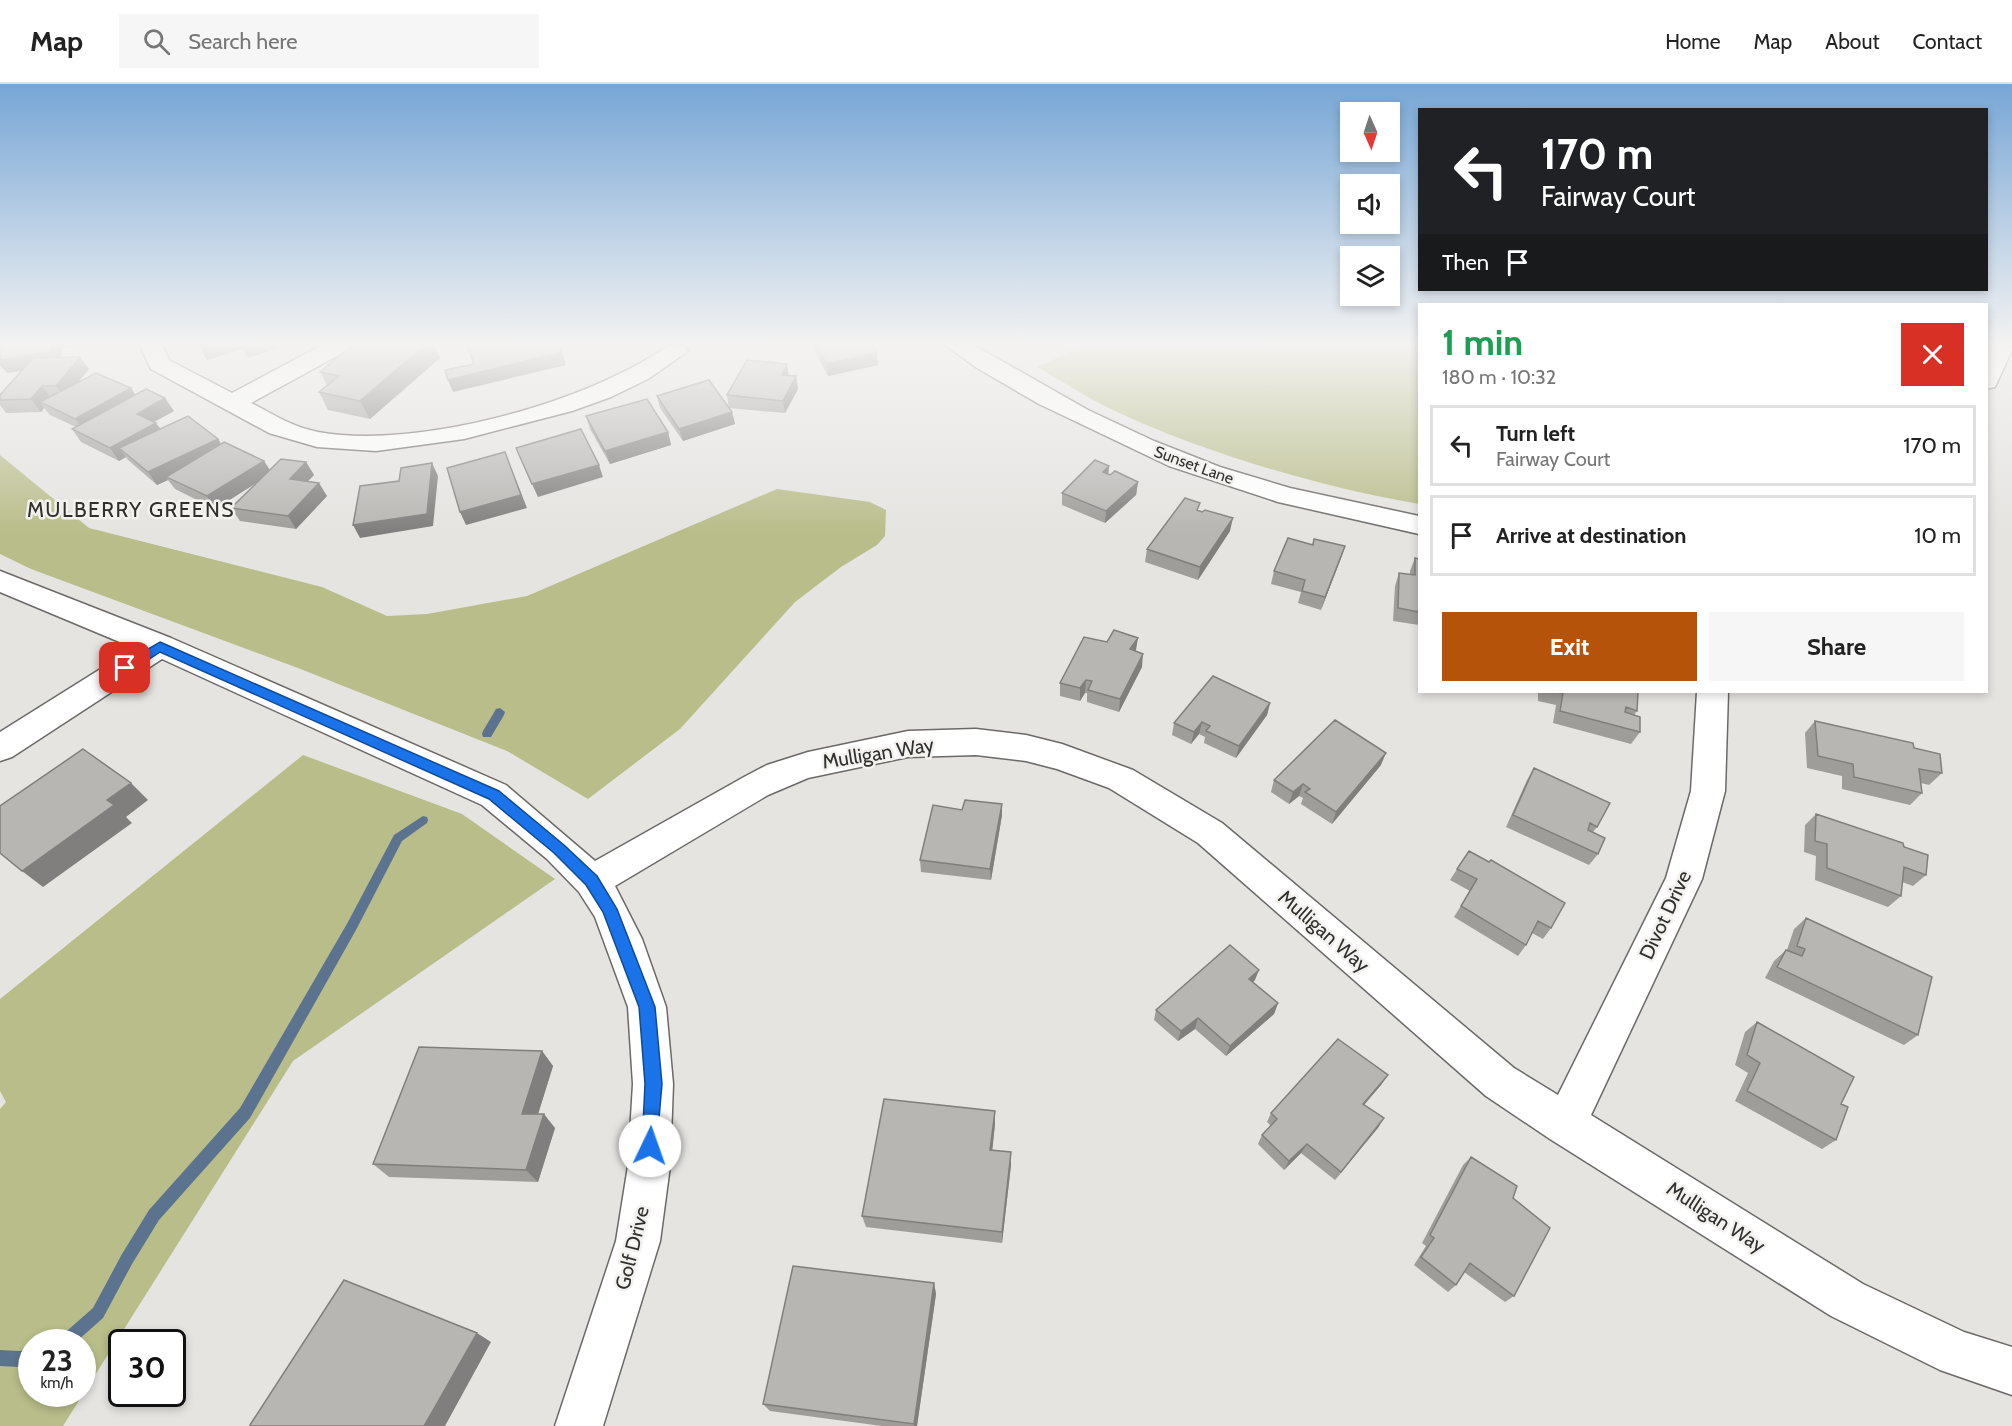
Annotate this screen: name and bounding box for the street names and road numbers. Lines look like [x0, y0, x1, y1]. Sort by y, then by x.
street label: Sunset Lane [1152, 442, 1236, 488]
street label: Mulligan Way [820, 732, 936, 774]
street label: Divot Drive [1634, 867, 1696, 963]
street label: Mulligan Way [1274, 885, 1374, 977]
street label: Mulligan Way [1662, 1176, 1770, 1258]
street label: Golf Drive [610, 1204, 654, 1292]

